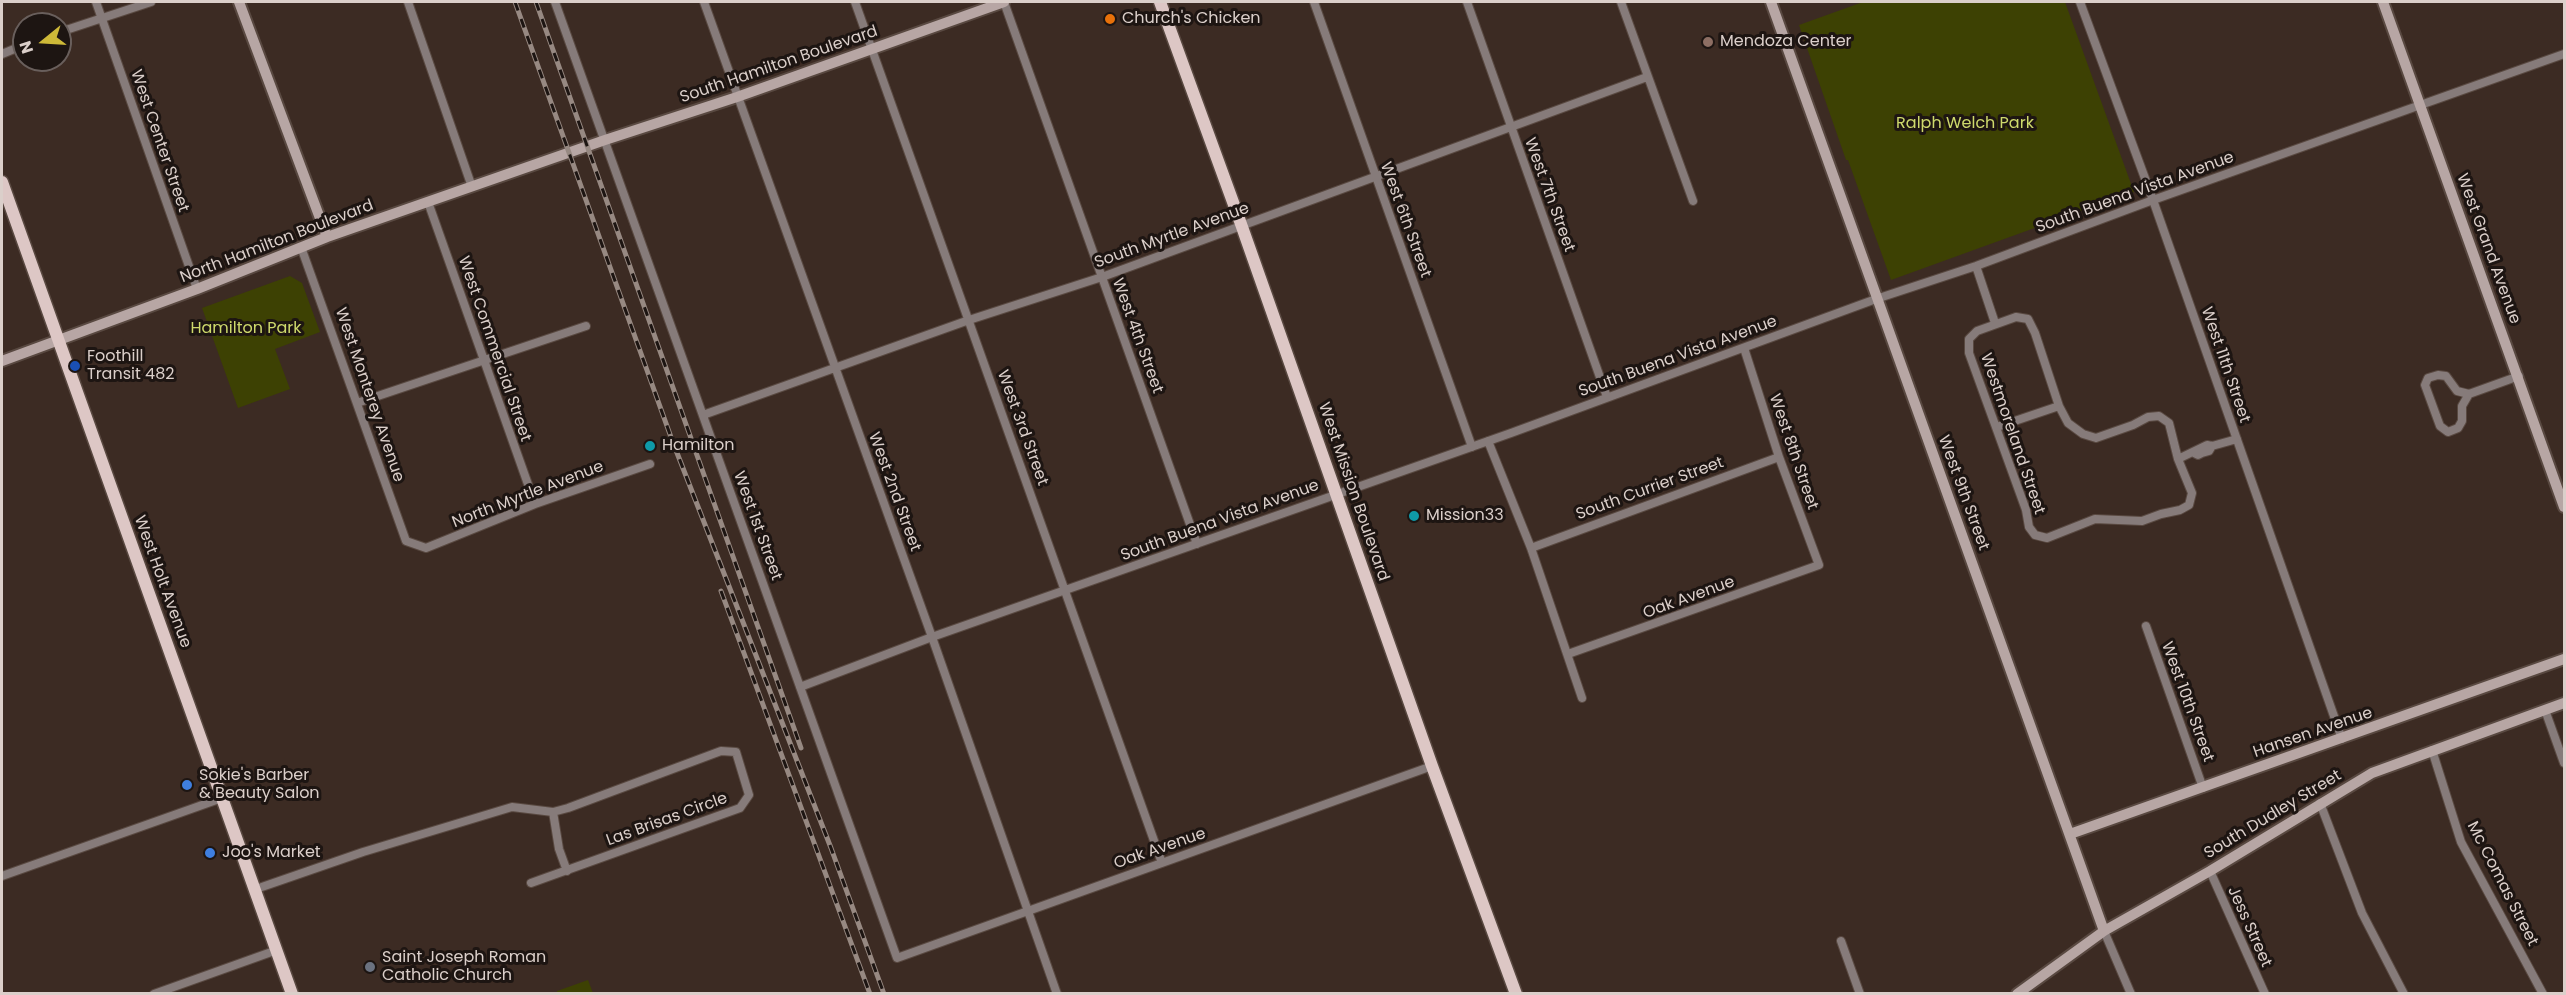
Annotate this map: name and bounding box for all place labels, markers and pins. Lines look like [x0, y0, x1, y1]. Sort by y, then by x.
place label: Church's Chicken [1122, 9, 1261, 29]
marker: Church's Chicken [1103, 12, 1117, 26]
place label: Mendoza Center [1720, 32, 1852, 52]
marker: Mendoza Center [1701, 35, 1715, 49]
place label: Foothill Transit 482 [87, 347, 174, 385]
marker: Foothill Transit 482 [68, 359, 82, 373]
place label: Hamilton [662, 436, 735, 456]
marker: Hamilton [643, 439, 657, 453]
place label: Mission33 [1426, 506, 1504, 526]
marker: Mission33 [1407, 509, 1421, 523]
place label: Sokie's Barber & Beauty Salon [199, 766, 320, 804]
marker: Sokie's Barber & Beauty Salon [180, 778, 194, 792]
place label: Joo's Market [222, 843, 321, 863]
marker: Joo's Market [203, 846, 217, 860]
place label: Saint Joseph Roman Catholic Church [382, 948, 546, 986]
marker: Saint Joseph Roman Catholic Church [363, 960, 377, 974]

